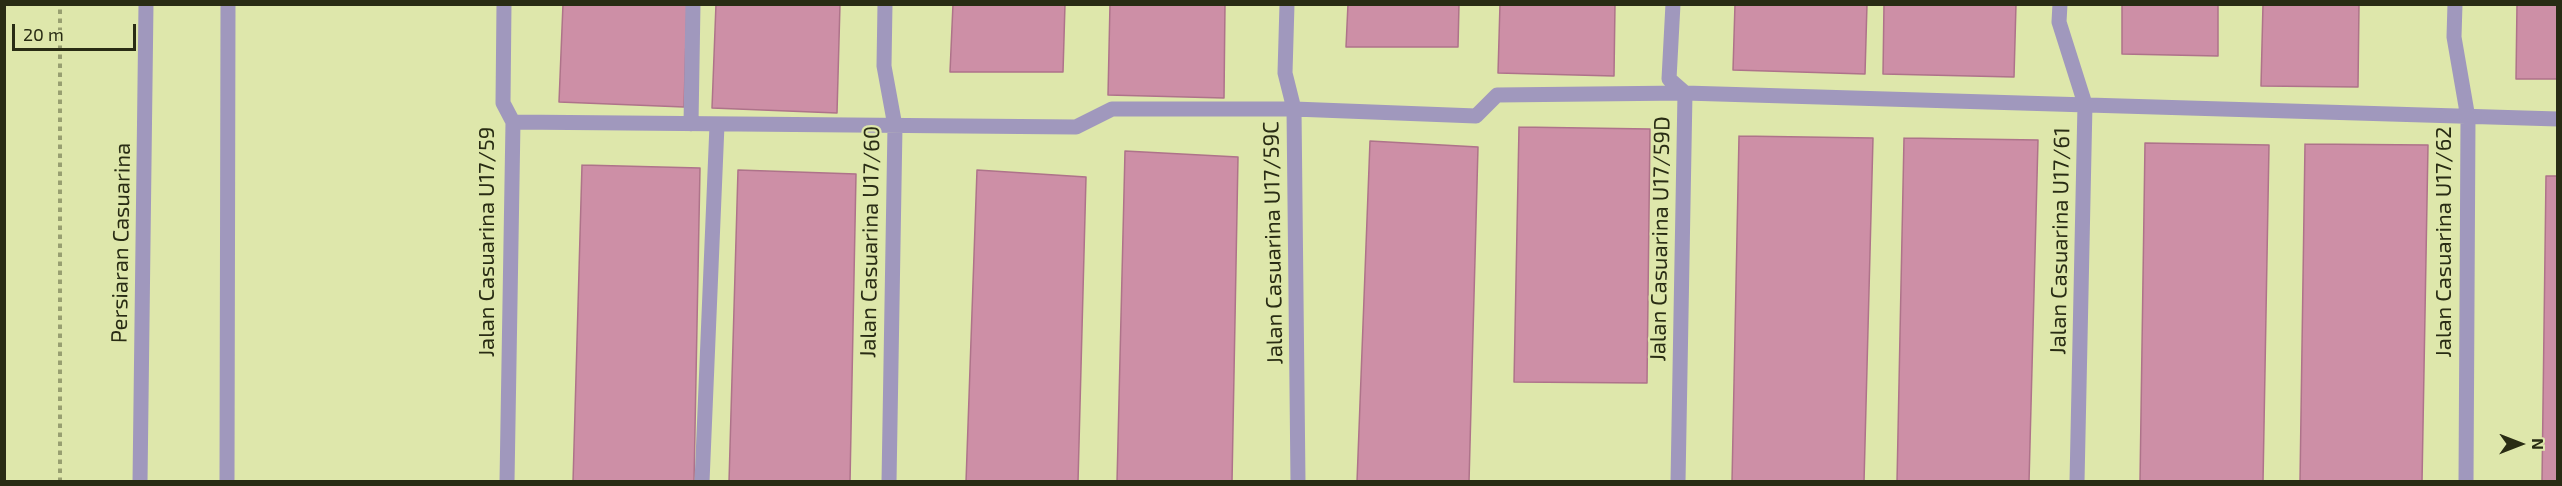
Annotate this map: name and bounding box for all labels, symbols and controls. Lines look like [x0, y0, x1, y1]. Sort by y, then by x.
scale bar [15, 12, 140, 50]
text: 20 m [23, 23, 64, 45]
street label: Jalan Casuarina U17/59D [1645, 116, 1675, 362]
street label: Jalan Casuarina U17/59C [1258, 121, 1288, 365]
street label: Jalan Casuarina U17/60 [855, 126, 885, 358]
street label: Jalan Casuarina U17/62 [2431, 126, 2457, 358]
street label: Jalan Casuarina U17/59 [474, 127, 500, 357]
street label: Jalan Casuarina U17/61 [2045, 127, 2075, 355]
street label: Persiaran Casuarina [106, 143, 136, 343]
north arrow [2490, 414, 2550, 474]
text: N [2529, 438, 2548, 450]

